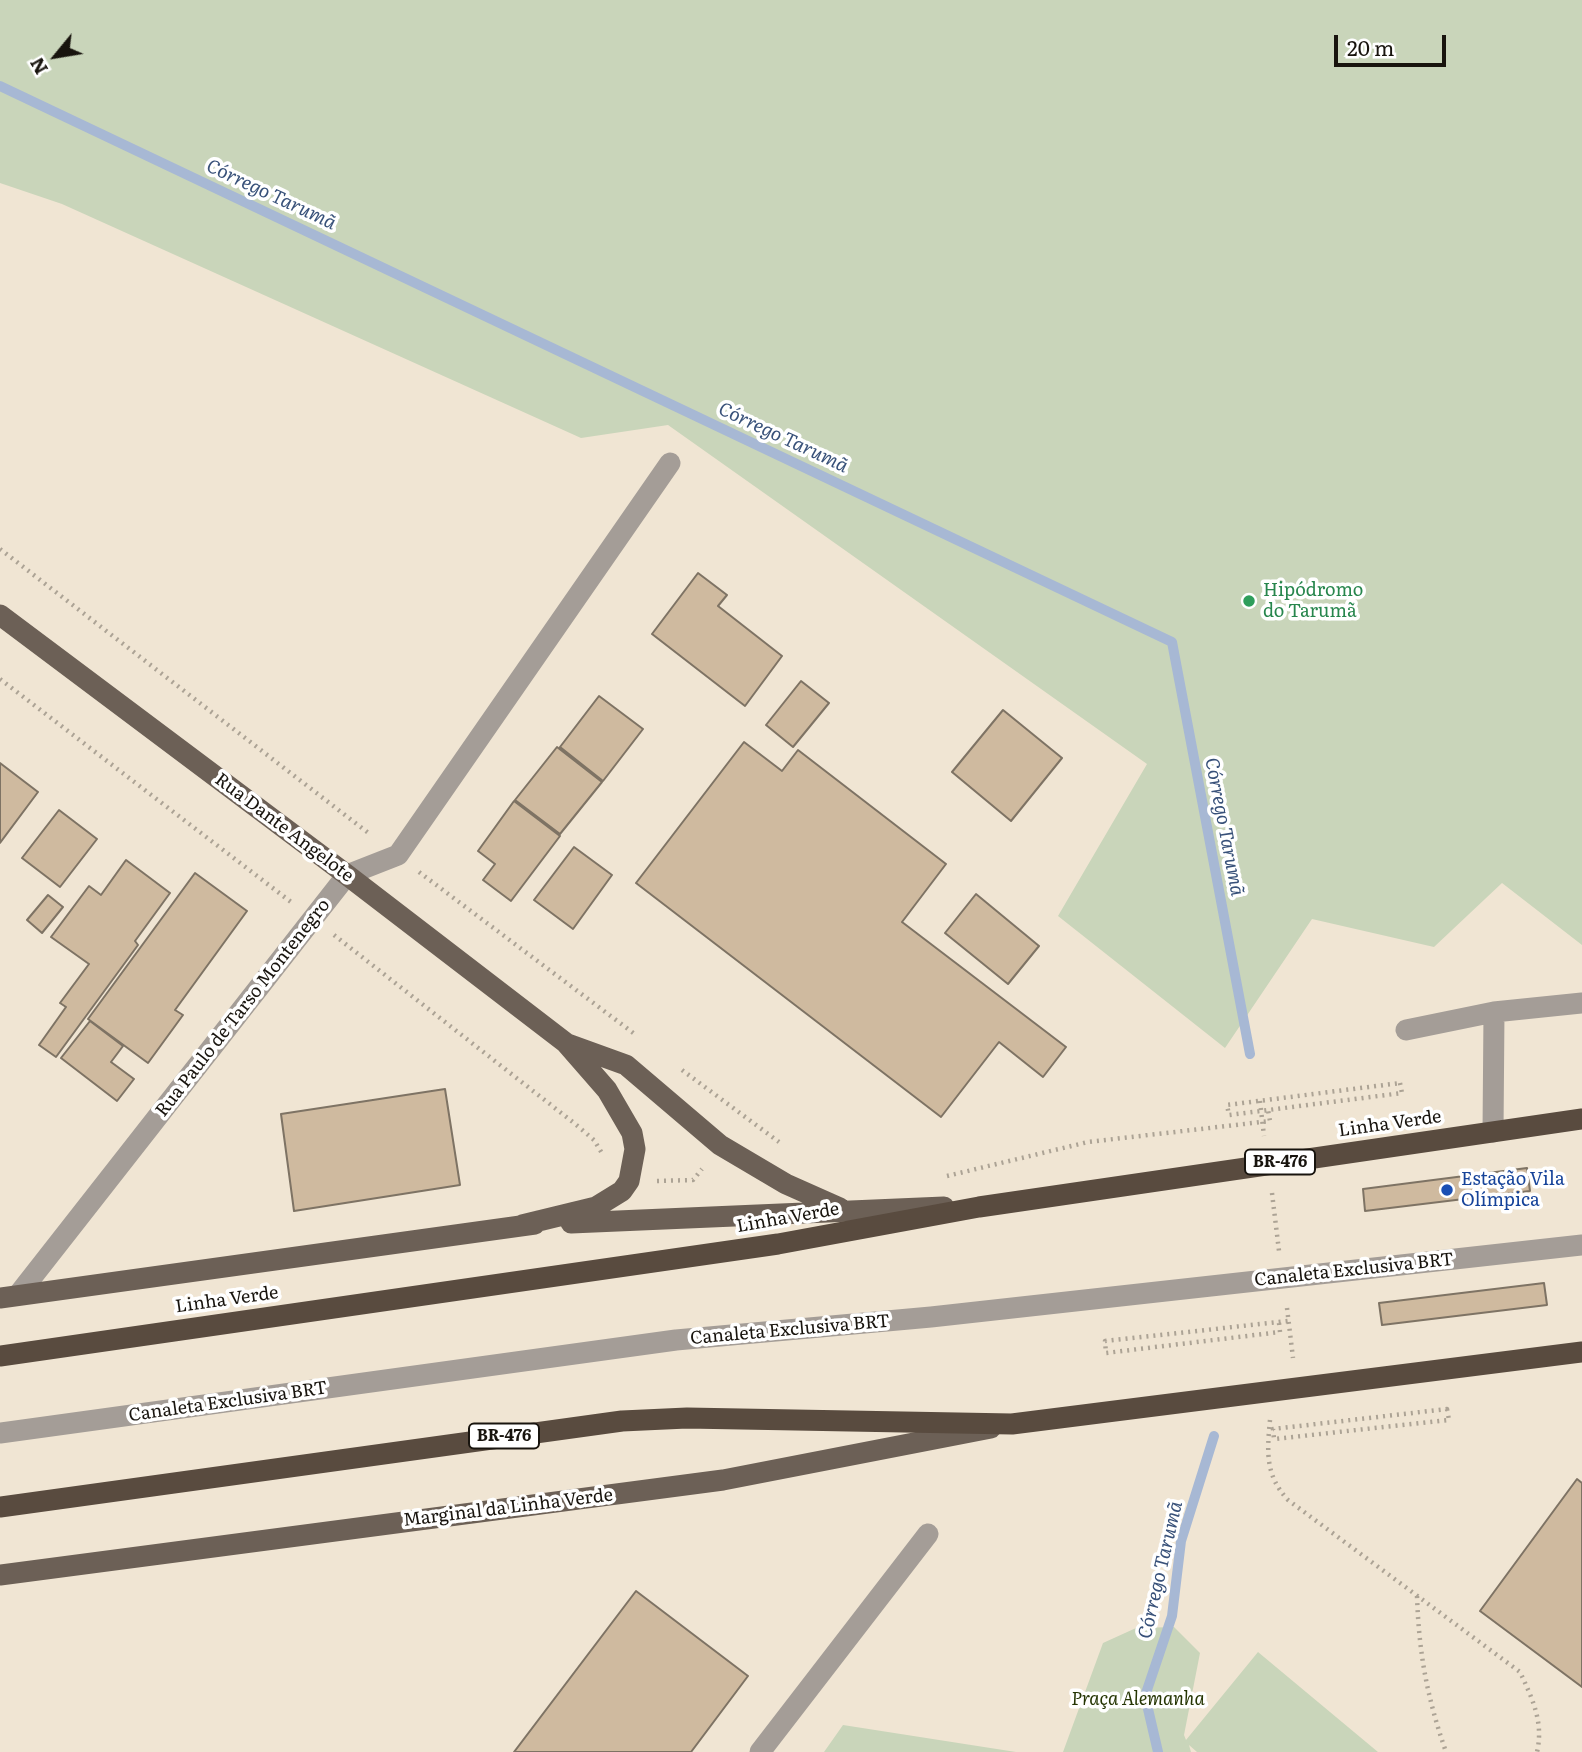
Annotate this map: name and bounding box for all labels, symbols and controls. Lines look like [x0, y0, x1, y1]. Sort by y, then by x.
north arrow [21, 21, 91, 91]
scale bar [1337, 21, 1449, 65]
text: 20 m [1347, 31, 1394, 62]
text: N [22, 53, 54, 80]
water label: Córrego Tarumã [203, 155, 339, 235]
water label: Córrego Tarumã [715, 398, 851, 478]
place label: Hipódromo do Tarumã [1263, 580, 1363, 622]
marker: Hipódromo do Tarumã [1241, 593, 1257, 609]
water label: Córrego Tarumã [1199, 756, 1249, 898]
street label: Rua Dante Angelote [210, 769, 358, 887]
street label: Rua Paulo de Tarso Montenegro [151, 895, 335, 1121]
street label: Linha Verde [1337, 1106, 1443, 1142]
road number: BR-476 [1245, 1150, 1315, 1174]
place label: Estação Vila Olímpica [1461, 1169, 1565, 1212]
marker: Estação Vila Olímpica [1439, 1182, 1455, 1198]
street label: Linha Verde [735, 1198, 841, 1238]
street label: Canaleta Exclusiva BRT [1253, 1249, 1455, 1291]
street label: Linha Verde [174, 1282, 280, 1318]
street label: Canaleta Exclusiva BRT [689, 1311, 891, 1349]
street label: Canaleta Exclusiva BRT [127, 1377, 329, 1427]
road number: BR-476 [469, 1424, 539, 1448]
street label: Marginal da Linha Verde [402, 1484, 614, 1532]
water label: Córrego Tarumã [1134, 1499, 1188, 1641]
park label: Praça Alemanha [1071, 1689, 1205, 1711]

